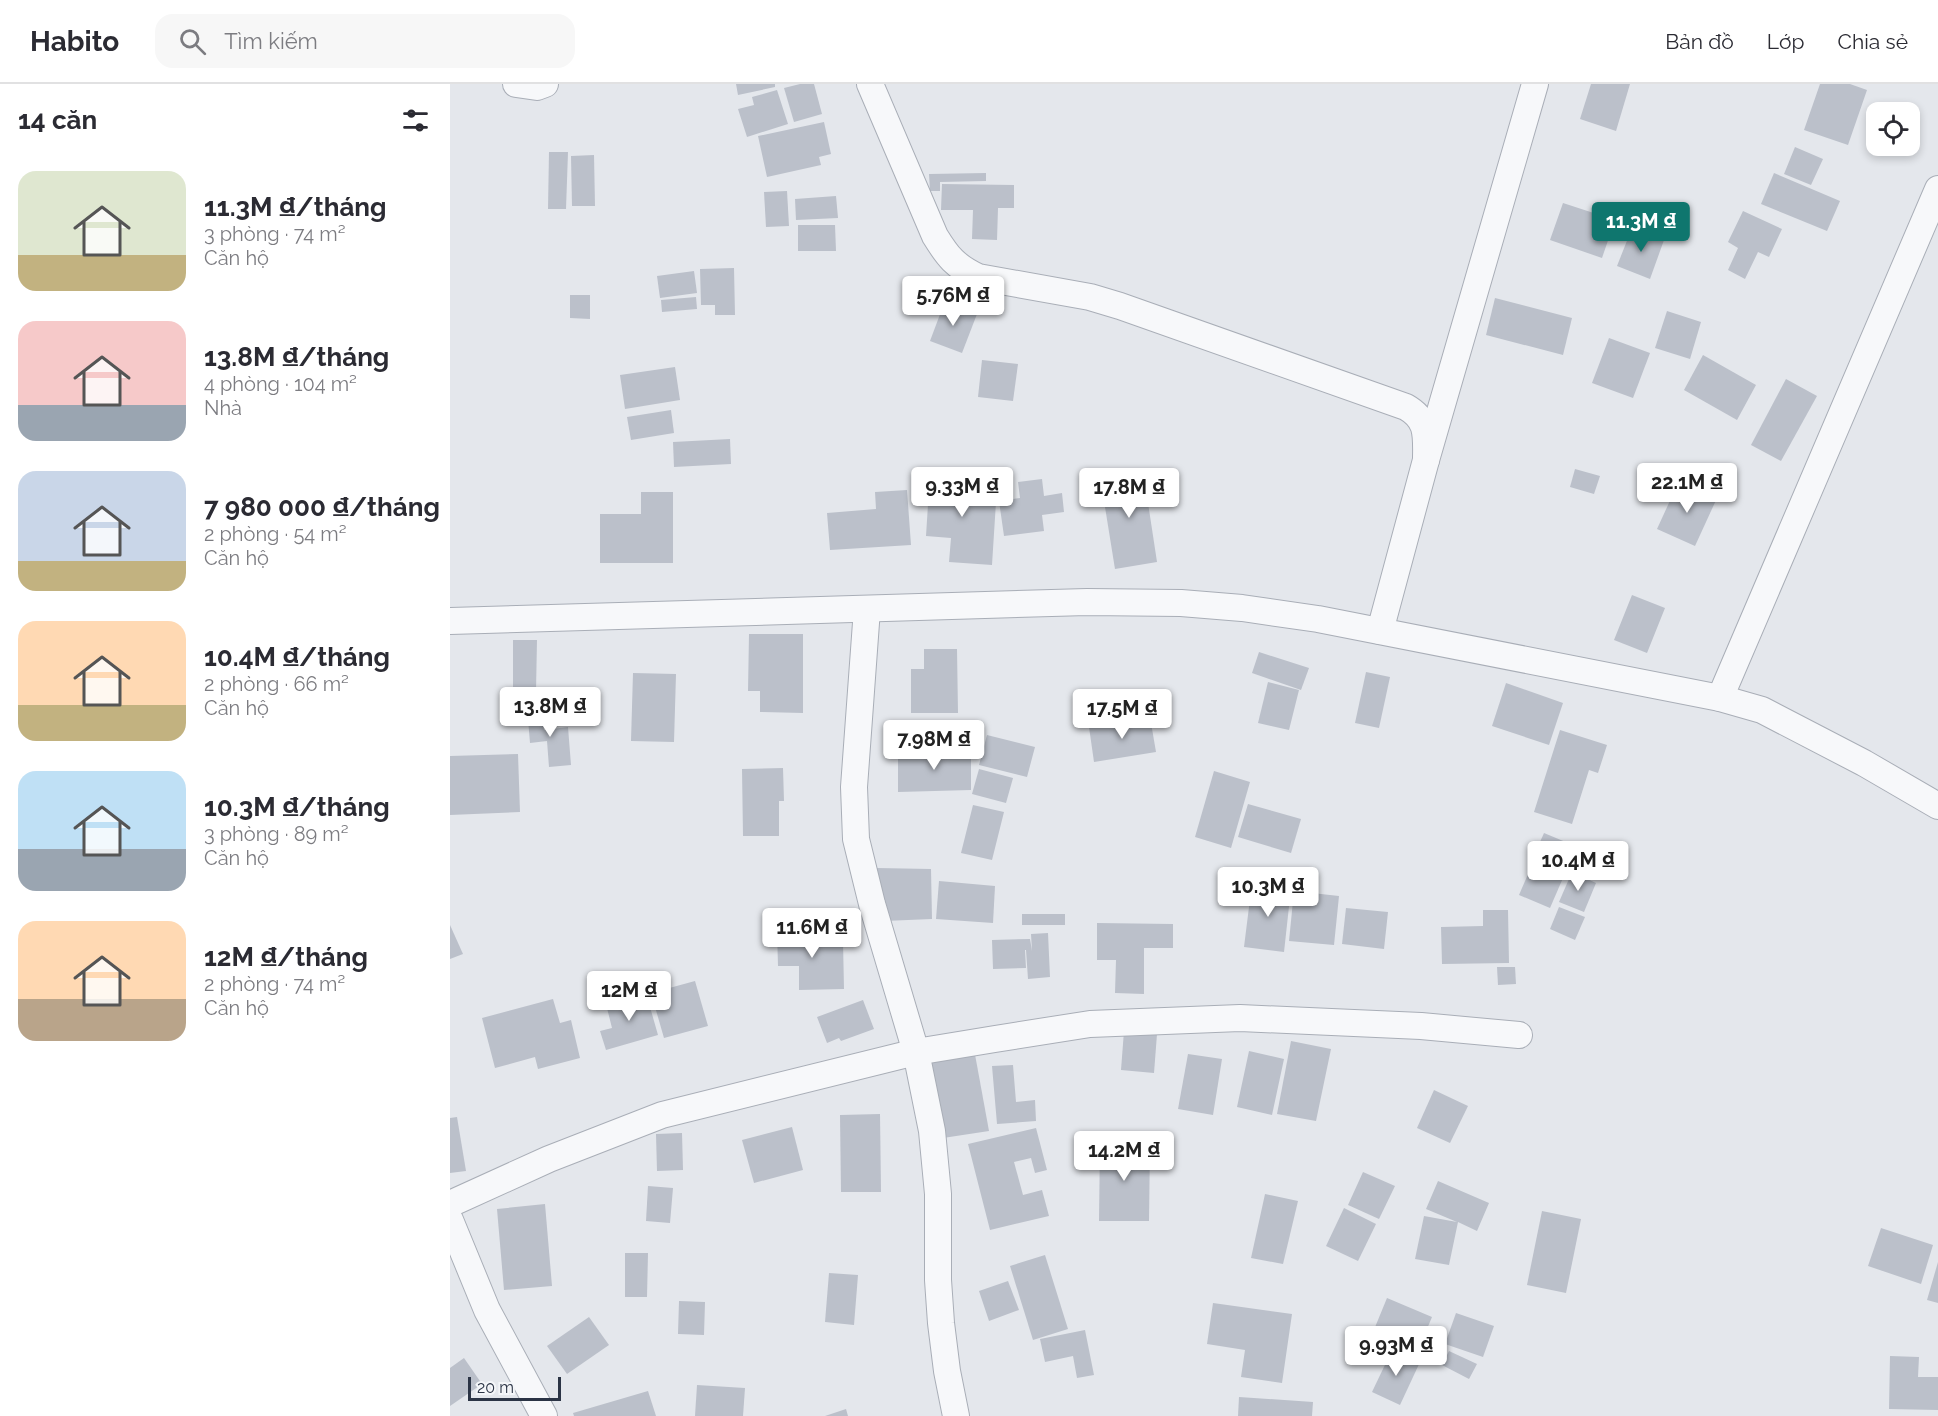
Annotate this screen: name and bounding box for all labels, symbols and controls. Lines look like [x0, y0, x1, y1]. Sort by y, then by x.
search box [155, 14, 575, 68]
text: Habito [30, 25, 119, 58]
icon: search [176, 25, 209, 58]
text: Tìm kiếm [224, 28, 318, 54]
text: Bản đồ [1665, 29, 1734, 54]
text: Lớp [1767, 29, 1805, 54]
text: Chia sẻ [1838, 29, 1908, 54]
map controls [1866, 102, 1920, 156]
button: locate [1866, 102, 1920, 156]
icon: filters [399, 104, 432, 137]
text: 14 căn [18, 105, 97, 135]
text: 11.3M ₫/tháng [204, 192, 387, 222]
icon: home [66, 195, 138, 267]
pin: 11.3M ₫ [1586, 202, 1696, 253]
text: 11.3M ₫ [1606, 209, 1676, 233]
text: 3 phòng · 74 m² [204, 222, 346, 246]
text: Căn hộ [204, 246, 269, 270]
pin: 5.76M ₫ [898, 276, 1008, 327]
text: 5.76M ₫ [916, 283, 990, 307]
text: 13.8M ₫/tháng [204, 342, 389, 372]
icon: home [66, 345, 138, 417]
text: 4 phòng · 104 m² [204, 372, 357, 396]
text: Nhà [204, 396, 242, 420]
pin: 22.1M ₫ [1632, 463, 1742, 514]
pin: 9.33M ₫ [907, 467, 1017, 518]
pin: 17.8M ₫ [1074, 468, 1184, 519]
text: 22.1M ₫ [1651, 470, 1723, 494]
text: 9.33M ₫ [925, 474, 999, 498]
text: 17.8M ₫ [1093, 475, 1165, 499]
text: 7 980 000 ₫/tháng [204, 492, 440, 522]
icon: home [66, 495, 138, 567]
text: 2 phòng · 54 m² [204, 522, 346, 546]
text: Căn hộ [204, 546, 269, 570]
text: 10.4M ₫/tháng [204, 642, 390, 672]
icon: home [66, 645, 138, 717]
text: 2 phòng · 66 m² [204, 672, 349, 696]
pin: 13.8M ₫ [495, 687, 605, 738]
pin: 17.5M ₫ [1067, 689, 1177, 740]
text: 13.8M ₫ [514, 694, 586, 718]
text: Căn hộ [204, 696, 269, 720]
text: 17.5M ₫ [1087, 696, 1157, 720]
pin: 7.98M ₫ [879, 720, 989, 771]
text: 7.98M ₫ [897, 727, 971, 751]
text: 10.3M ₫/tháng [204, 792, 390, 822]
icon: home [66, 795, 138, 867]
text: 3 phòng · 89 m² [204, 822, 349, 846]
pin: 10.4M ₫ [1523, 841, 1633, 892]
text: Căn hộ [204, 846, 269, 870]
text: 10.4M ₫ [1541, 848, 1615, 872]
pin: 10.3M ₫ [1213, 867, 1323, 918]
text: 10.3M ₫ [1232, 874, 1304, 898]
pin: 11.6M ₫ [757, 908, 867, 959]
text: 11.6M ₫ [776, 915, 848, 939]
text: 12M ₫/tháng [204, 942, 368, 972]
icon: home [66, 945, 138, 1017]
pin: 12M ₫ [587, 971, 671, 1022]
text: 2 phòng · 74 m² [204, 972, 345, 996]
text: 12M ₫ [601, 978, 657, 1002]
text: Căn hộ [204, 996, 269, 1020]
pin: 14.2M ₫ [1069, 1131, 1179, 1182]
text: 14.2M ₫ [1088, 1138, 1160, 1162]
pin: 9.93M ₫ [1341, 1326, 1451, 1377]
text: 9.93M ₫ [1359, 1333, 1433, 1357]
scale bar [468, 1374, 561, 1402]
text: 20 m [477, 1378, 514, 1397]

